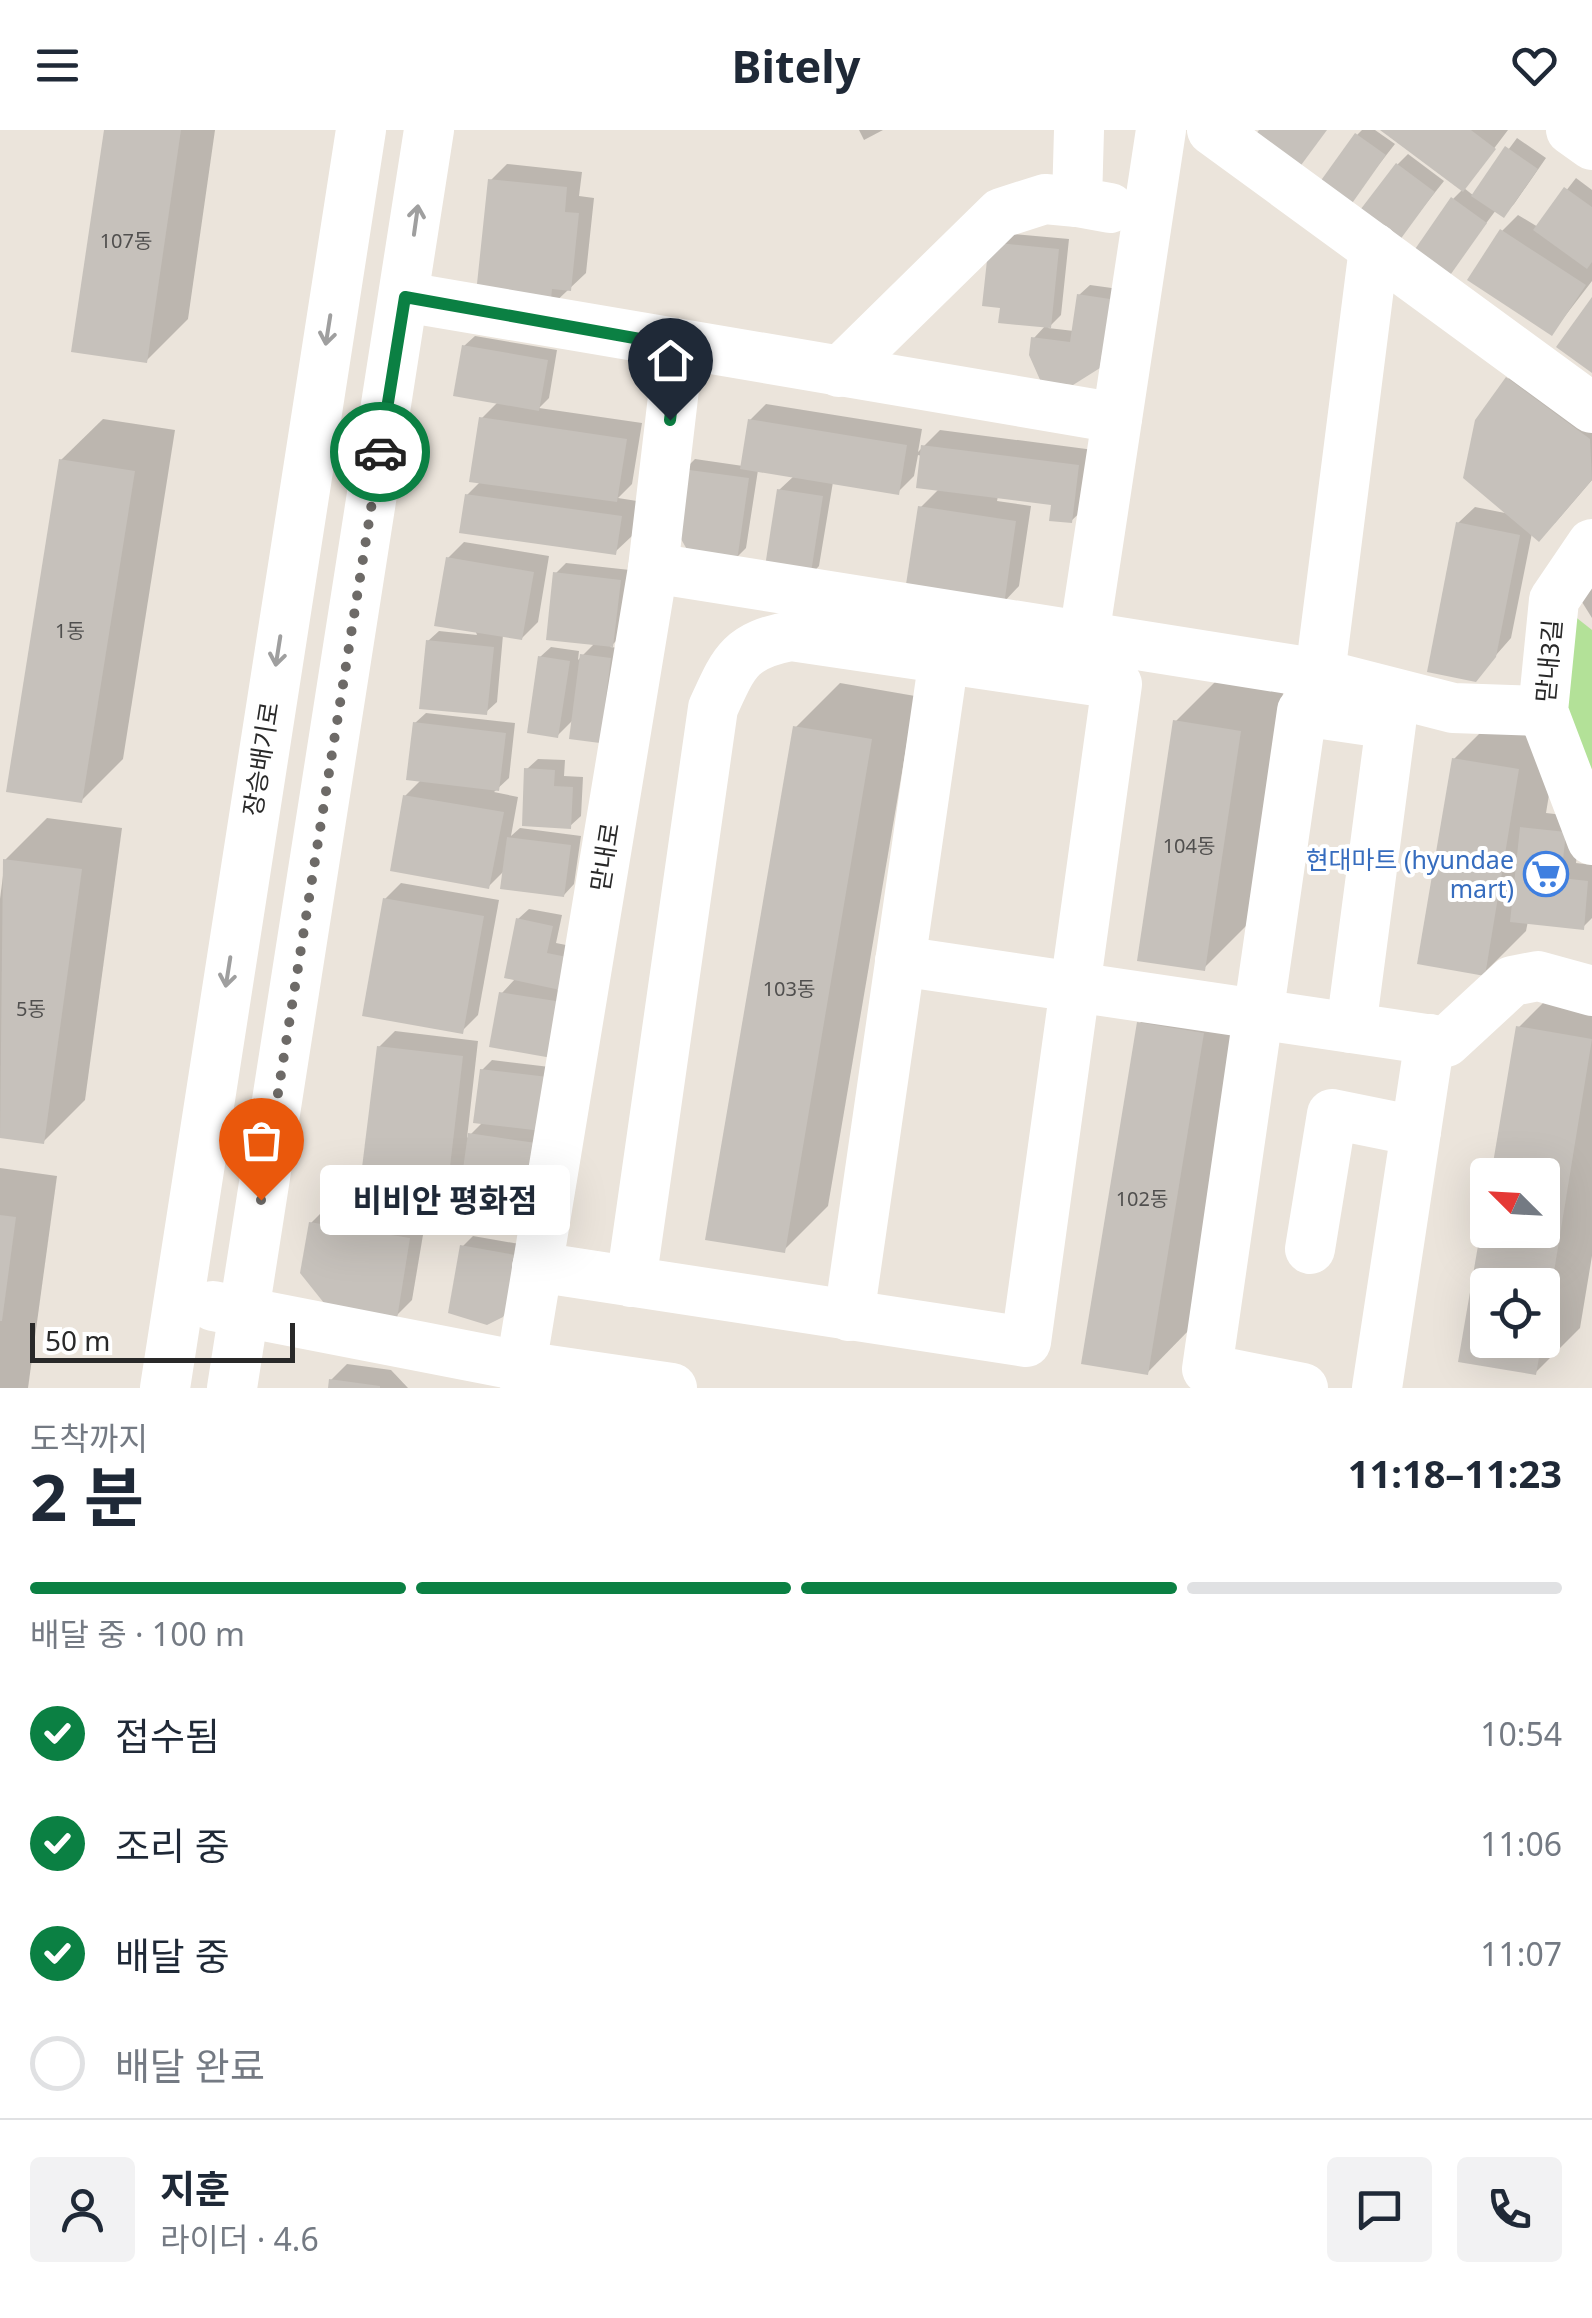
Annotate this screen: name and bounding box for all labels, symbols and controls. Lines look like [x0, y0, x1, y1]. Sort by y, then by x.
text: Bitely [732, 35, 860, 96]
icon: menu [30, 38, 85, 93]
icon: heart [1507, 38, 1562, 93]
one-way arrow [407, 204, 425, 237]
house number: 107동 [100, 227, 152, 254]
one-way arrow [319, 313, 337, 346]
pin [628, 318, 713, 421]
icon: home [643, 333, 698, 388]
courier [330, 402, 430, 502]
icon: car [353, 425, 408, 480]
house number: 1동 [55, 617, 85, 644]
street label: 맏내3길 [1527, 618, 1569, 704]
one-way arrow [268, 634, 287, 667]
street label: 장승배기로 [234, 699, 286, 818]
street label: 맏내로 [582, 820, 626, 894]
house number: 104동 [1163, 832, 1215, 859]
place label: 현대마트 (hyundae mart) [1305, 842, 1514, 905]
supermarket icon: 현대마트 (hyundae mart) [1523, 851, 1569, 897]
one-way arrow [218, 955, 237, 988]
house number: 103동 [763, 975, 815, 1002]
house number: 5동 [16, 995, 46, 1022]
pin [219, 1098, 304, 1201]
icon: bag [234, 1113, 289, 1168]
north arrow [1470, 1158, 1560, 1248]
map controls [1470, 1158, 1560, 1358]
callout: 비비안 평화점 [321, 1165, 571, 1235]
text: 비비안 평화점 [353, 1178, 537, 1221]
house number: 102동 [1116, 1185, 1168, 1212]
button: locate [1470, 1268, 1560, 1358]
scale bar [30, 1318, 295, 1362]
text: 50 m [45, 1321, 111, 1359]
text: 도착까지 [30, 1416, 148, 1459]
text: 11:18–11:23 [1348, 1447, 1562, 1499]
text: 2 분 [30, 1452, 144, 1540]
text: 배달 중 · 100 m [30, 1612, 245, 1655]
icon: check [30, 1706, 85, 1761]
text: 접수됨 [115, 1709, 220, 1761]
text: 10:54 [1480, 1712, 1562, 1755]
icon: check [30, 1816, 85, 1871]
text: 조리 중 [115, 1819, 230, 1871]
text: 11:06 [1480, 1822, 1562, 1865]
icon: check [30, 1926, 85, 1981]
text: 배달 중 [115, 1929, 230, 1981]
text: 11:07 [1480, 1932, 1562, 1975]
text: 배달 완료 [115, 2039, 265, 2091]
button: person [30, 2157, 135, 2262]
button: chat [1327, 2157, 1432, 2262]
button: phone [1457, 2157, 1562, 2262]
text: 지훈 [160, 2162, 230, 2214]
text: 라이더 · 4.6 [160, 2217, 319, 2260]

